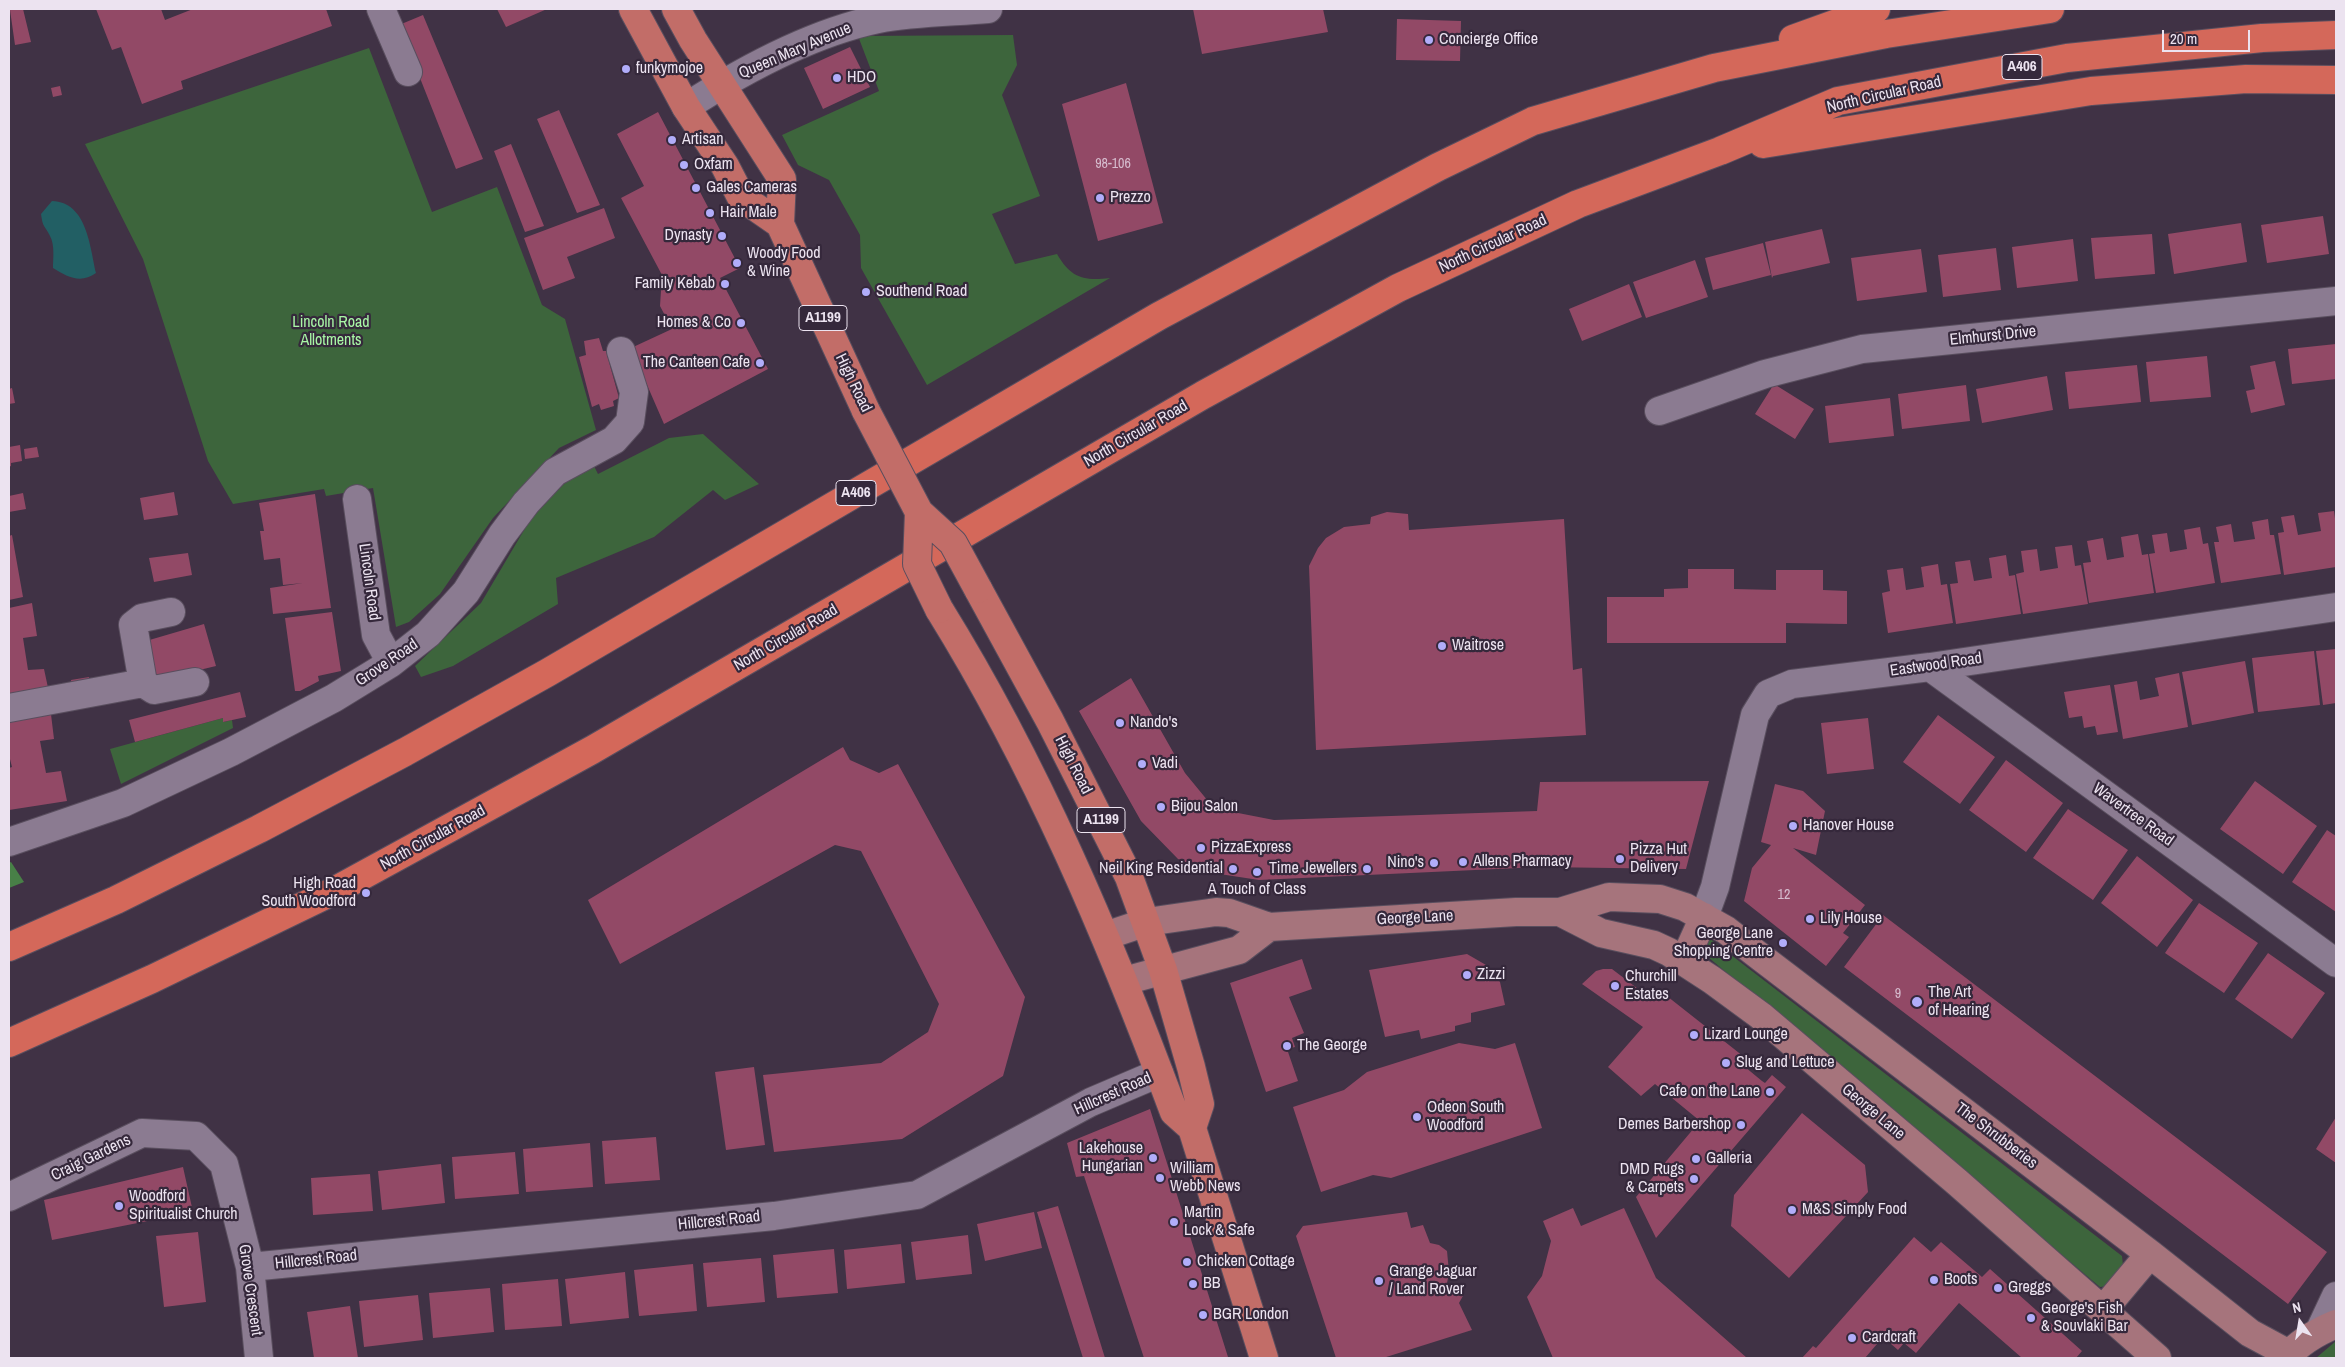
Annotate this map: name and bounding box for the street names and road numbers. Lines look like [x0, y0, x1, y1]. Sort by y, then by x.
street label: Queen Mary Avenue [736, 19, 854, 83]
road number: A406 [2002, 54, 2042, 80]
street label: North Circular Road [1825, 73, 1943, 117]
street label: North Circular Road [1436, 211, 1550, 277]
road number: A1199 [799, 306, 847, 330]
street label: Elmhurst Drive [1949, 322, 2037, 350]
street label: High Road [831, 351, 875, 415]
street label: North Circular Road [1081, 397, 1191, 471]
road number: A406 [836, 480, 876, 506]
street label: Lincoln Road [354, 542, 384, 622]
street label: North Circular Road [731, 601, 841, 675]
street label: Grove Road [352, 635, 422, 691]
street label: Eastwood Road [1889, 649, 1983, 681]
street label: High Road [1050, 733, 1096, 797]
street label: Wavertree Road [2089, 779, 2177, 851]
street label: North Circular Road [377, 801, 489, 875]
road number: A1199 [1077, 808, 1125, 832]
street label: George Lane [1376, 906, 1454, 930]
street label: Hillcrest Road [1071, 1068, 1155, 1120]
street label: George Lane [1837, 1080, 1909, 1144]
street label: The Shrubberies [1951, 1099, 2041, 1173]
street label: Craig Gardens [48, 1131, 134, 1185]
street label: Hillcrest Road [677, 1207, 761, 1235]
street label: Grove Crescent [234, 1243, 266, 1337]
street label: Hillcrest Road [274, 1246, 358, 1274]

